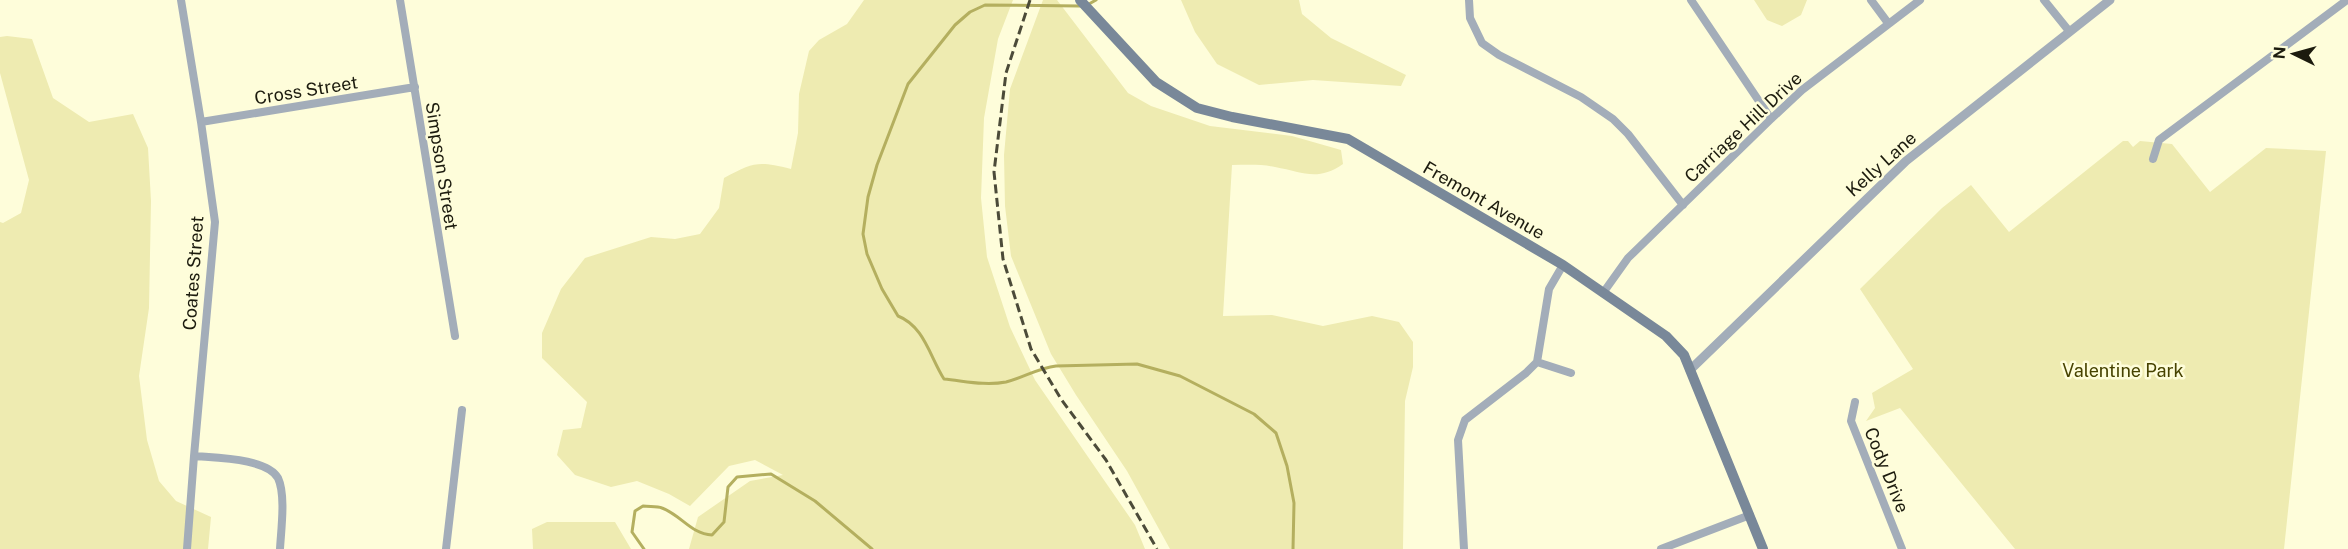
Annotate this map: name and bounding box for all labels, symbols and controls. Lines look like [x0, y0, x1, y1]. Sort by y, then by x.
north arrow [2264, 24, 2324, 84]
text: N [2270, 46, 2290, 60]
street label: Carriage Hill Drive [1680, 67, 1806, 187]
street label: Cross Street [253, 71, 359, 109]
street label: Simpson Street [422, 100, 462, 232]
street label: Kelly Lane [1842, 127, 1920, 201]
street label: Fremont Avenue [1420, 157, 1548, 243]
street label: Coates Street [179, 215, 207, 331]
park label: Valentine Park [2062, 360, 2184, 381]
street label: Cody Drive [1860, 424, 1914, 516]

